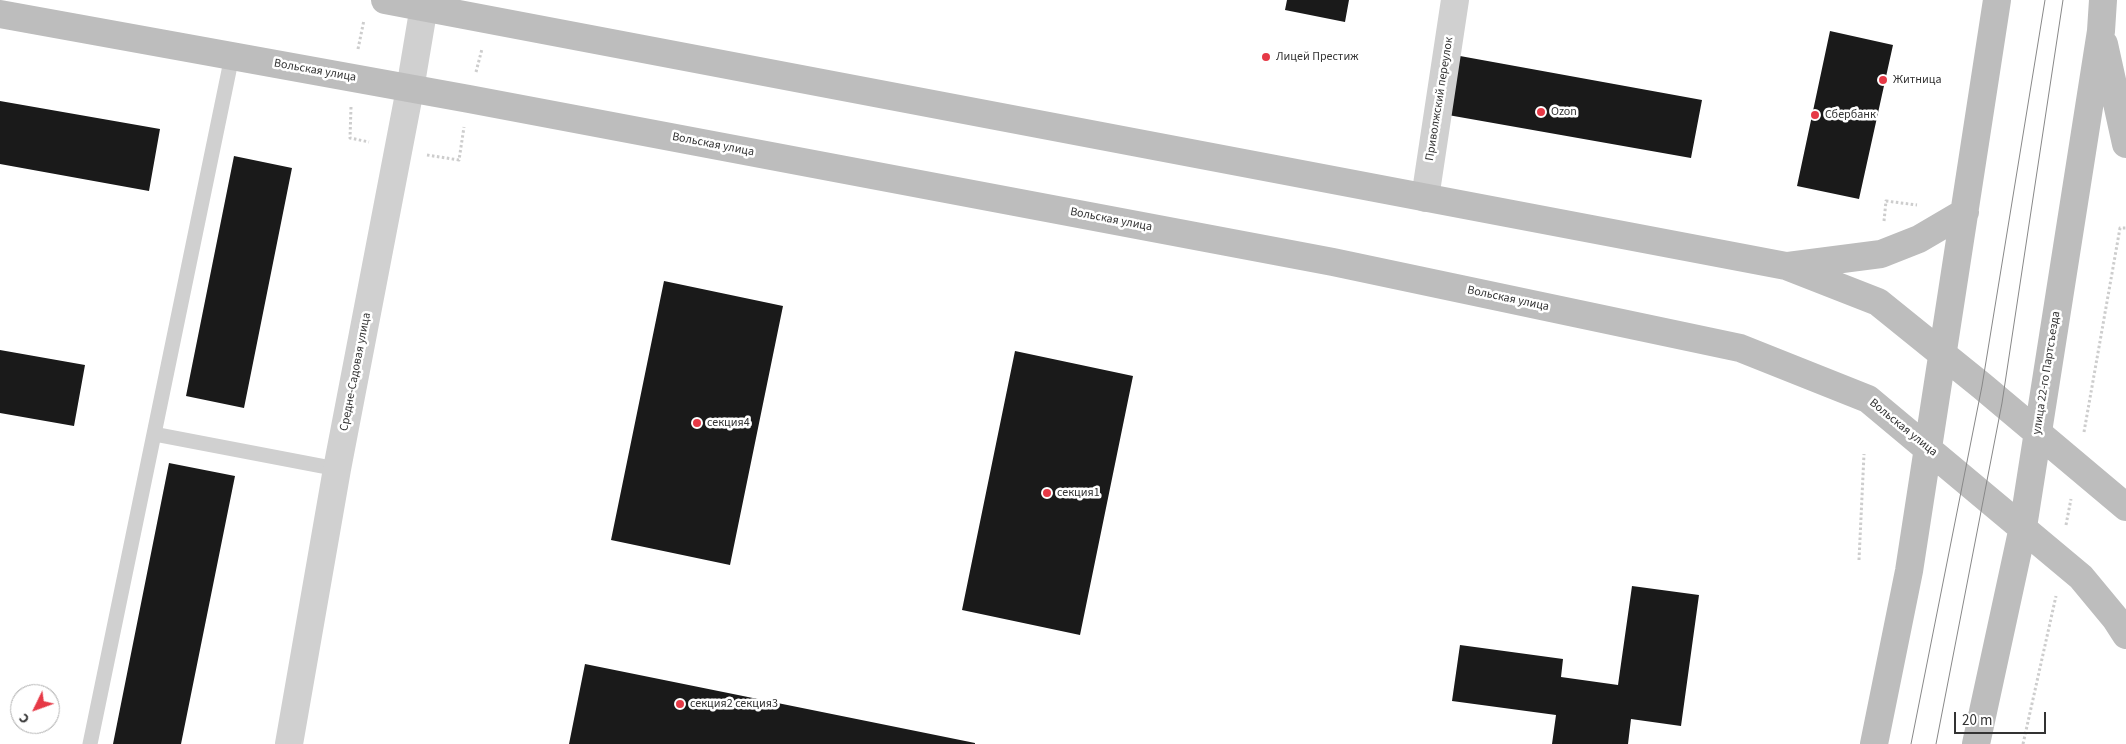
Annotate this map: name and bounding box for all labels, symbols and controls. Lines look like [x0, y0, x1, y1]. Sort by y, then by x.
street label: Приволжский переулок [1423, 36, 1457, 162]
place label: Лицей Престиж [1276, 50, 1358, 64]
marker: Лицей Престиж [1260, 51, 1272, 63]
street label: Вольская улица [273, 57, 357, 85]
place label: Житница [1893, 73, 1942, 87]
marker: Житница [1877, 74, 1889, 86]
place label: Ozon [1551, 105, 1577, 119]
marker: Ozon [1535, 106, 1547, 118]
place label: Сбербанк [1825, 108, 1876, 122]
marker: Сбербанк [1809, 109, 1821, 121]
street label: Вольская улица [671, 130, 755, 160]
street label: Вольская улица [1069, 205, 1153, 235]
street label: Вольская улица [1466, 283, 1550, 315]
street label: улица 22-го Партсъезда [2030, 310, 2064, 436]
street label: Средне-Садовая улица [337, 312, 375, 432]
street label: Вольская улица [1866, 396, 1940, 460]
place label: секция4 [707, 416, 750, 430]
marker: секция4 [691, 417, 703, 429]
place label: секция1 [1057, 486, 1100, 500]
marker: секция1 [1041, 487, 1053, 499]
north arrow [10, 684, 60, 734]
place label: секция2 секция3 [690, 697, 778, 711]
marker: секция2 секция3 [674, 698, 686, 710]
scale bar [1956, 702, 2048, 734]
text: С [14, 709, 35, 728]
text: 20 m [1962, 710, 1992, 731]

